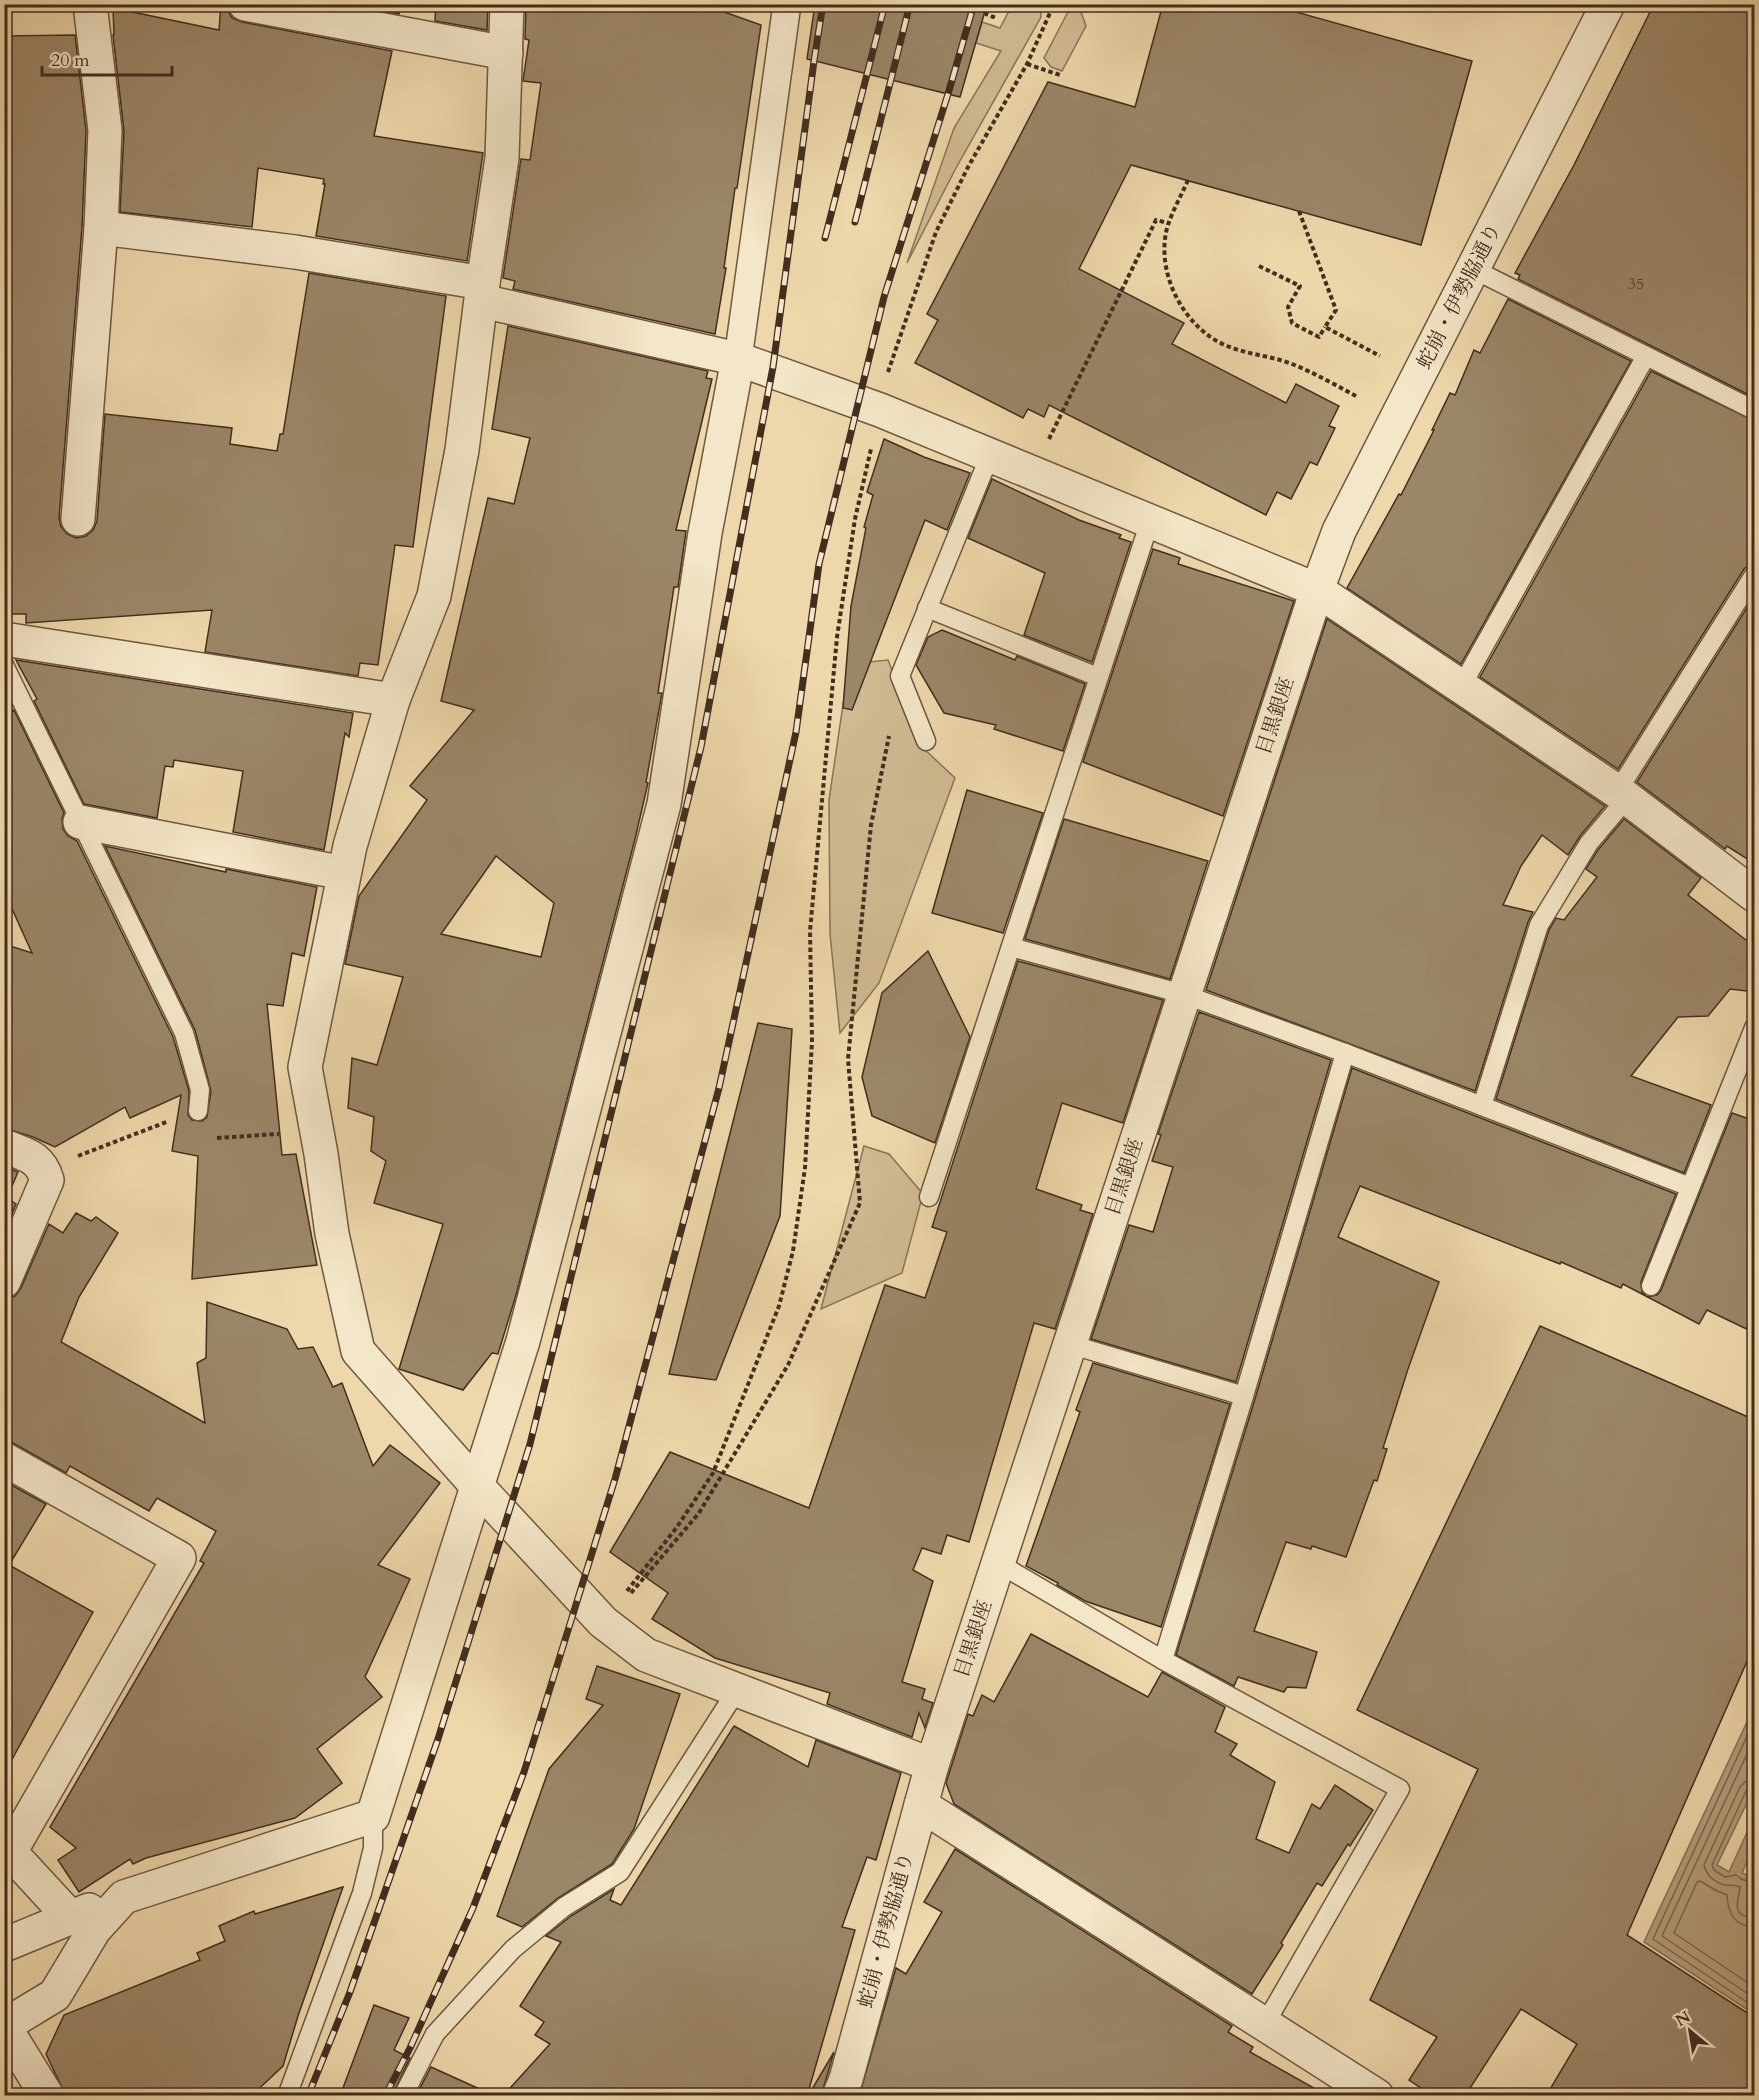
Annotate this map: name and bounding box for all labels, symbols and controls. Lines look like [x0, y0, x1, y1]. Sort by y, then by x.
scale bar [42, 39, 172, 77]
text: 20 m [51, 48, 90, 73]
street label: 蛇崩・伊勢脇通り [1411, 219, 1507, 373]
house number: 35 [1628, 273, 1644, 295]
street label: 目黒銀座 [1250, 674, 1300, 758]
street label: 目黒銀座 [1099, 1135, 1149, 1219]
street label: 目黒銀座 [948, 1597, 998, 1681]
street label: 蛇崩・伊勢脇通り [852, 1849, 920, 2011]
north arrow [1660, 2001, 1720, 2061]
text: N [1671, 2006, 1695, 2032]

